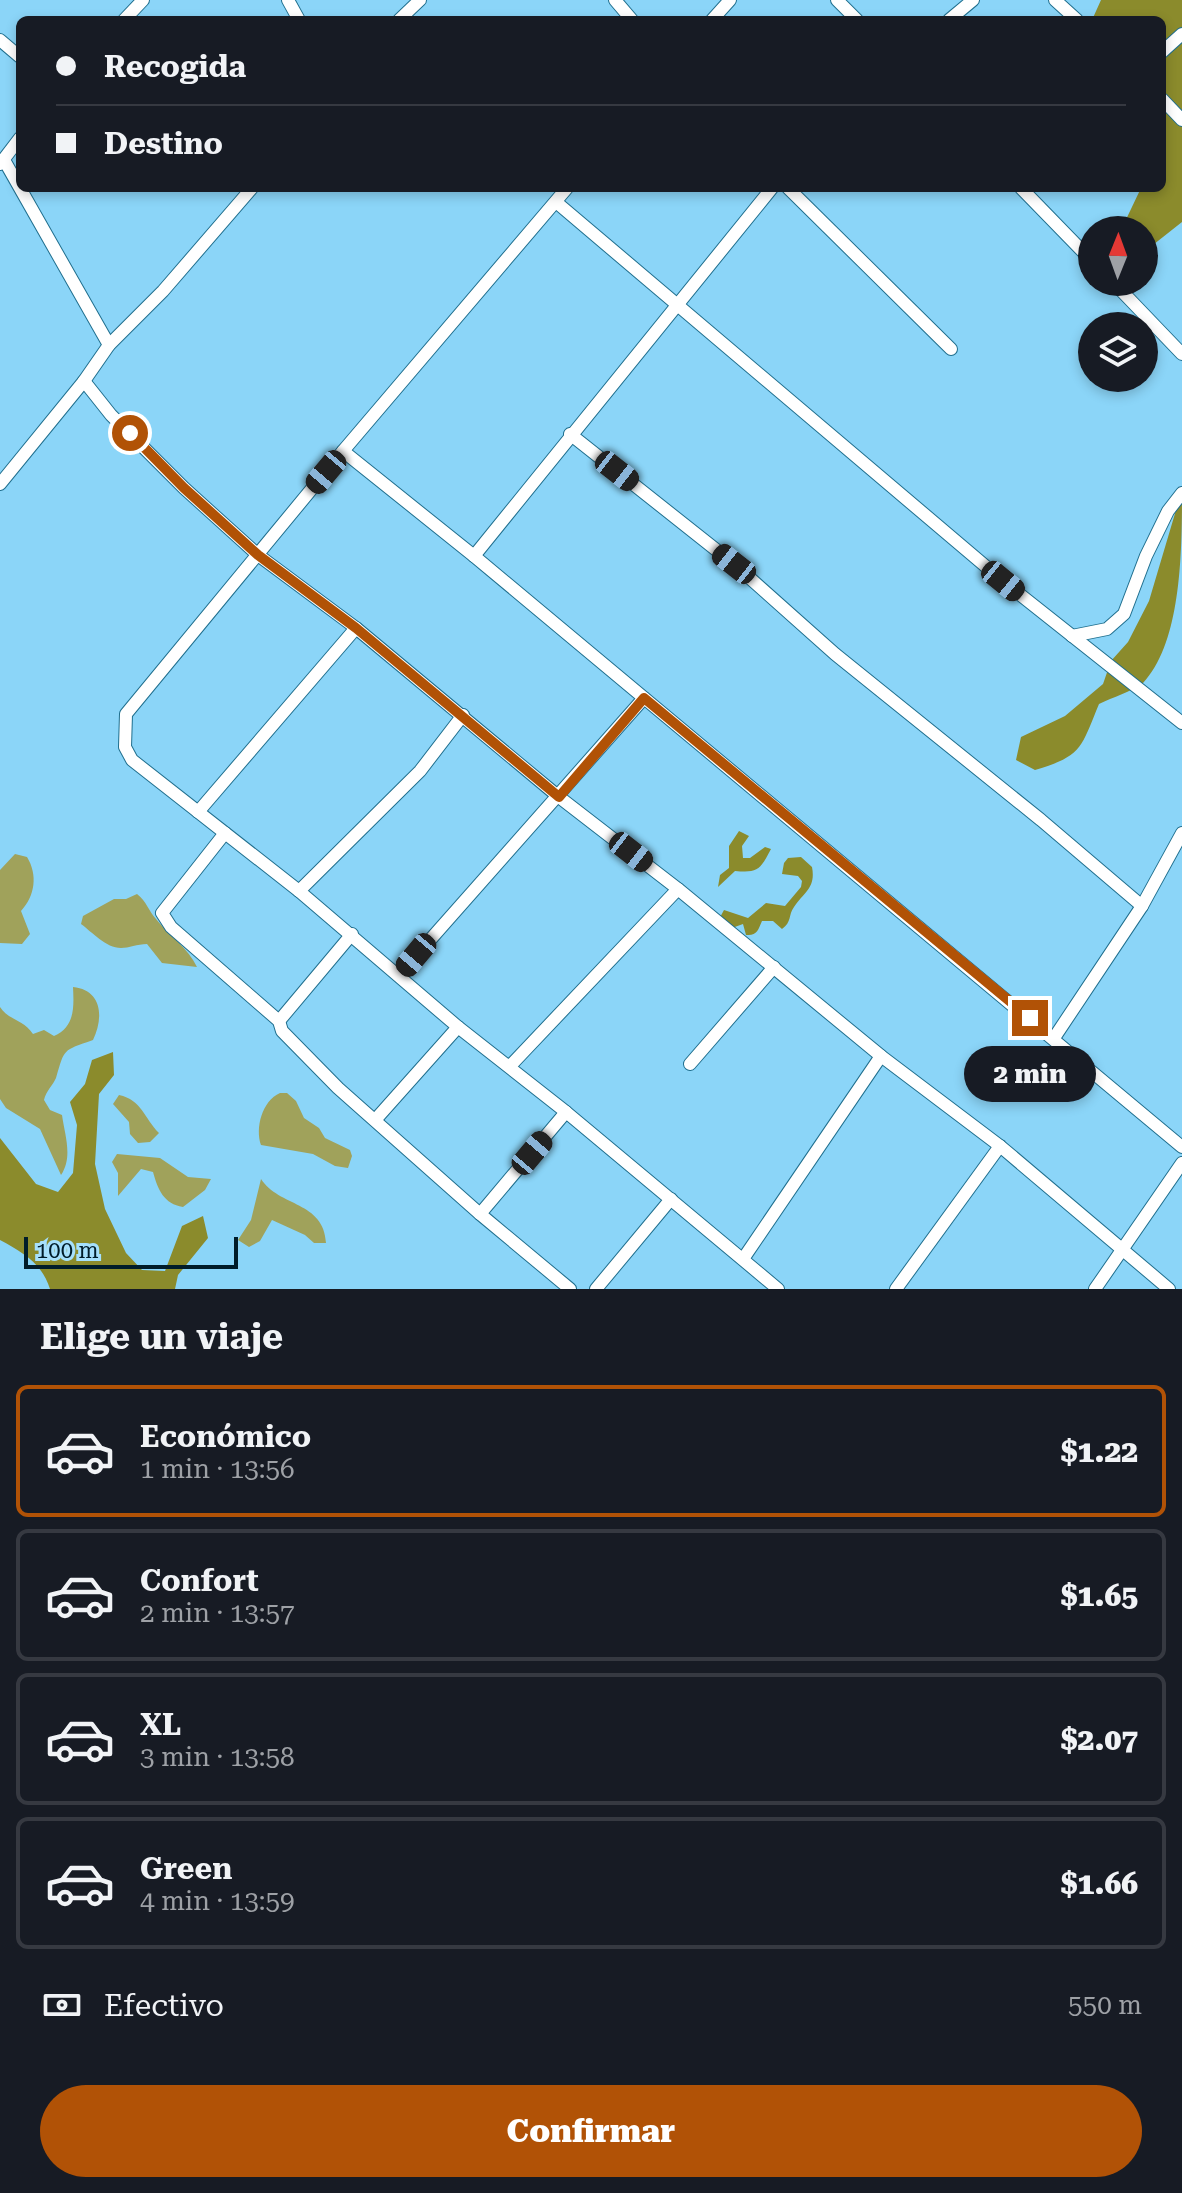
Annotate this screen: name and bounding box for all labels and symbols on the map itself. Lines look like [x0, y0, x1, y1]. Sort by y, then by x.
north arrow [1078, 216, 1158, 296]
route start [112, 415, 148, 451]
car [301, 446, 351, 498]
car [591, 447, 643, 495]
car [708, 540, 760, 588]
car [977, 557, 1029, 605]
car [605, 828, 657, 876]
car [391, 929, 441, 981]
route end [1012, 1000, 1048, 1036]
callout: 2 min [964, 1046, 1096, 1102]
car [507, 1127, 557, 1179]
scale bar [24, 1233, 238, 1269]

